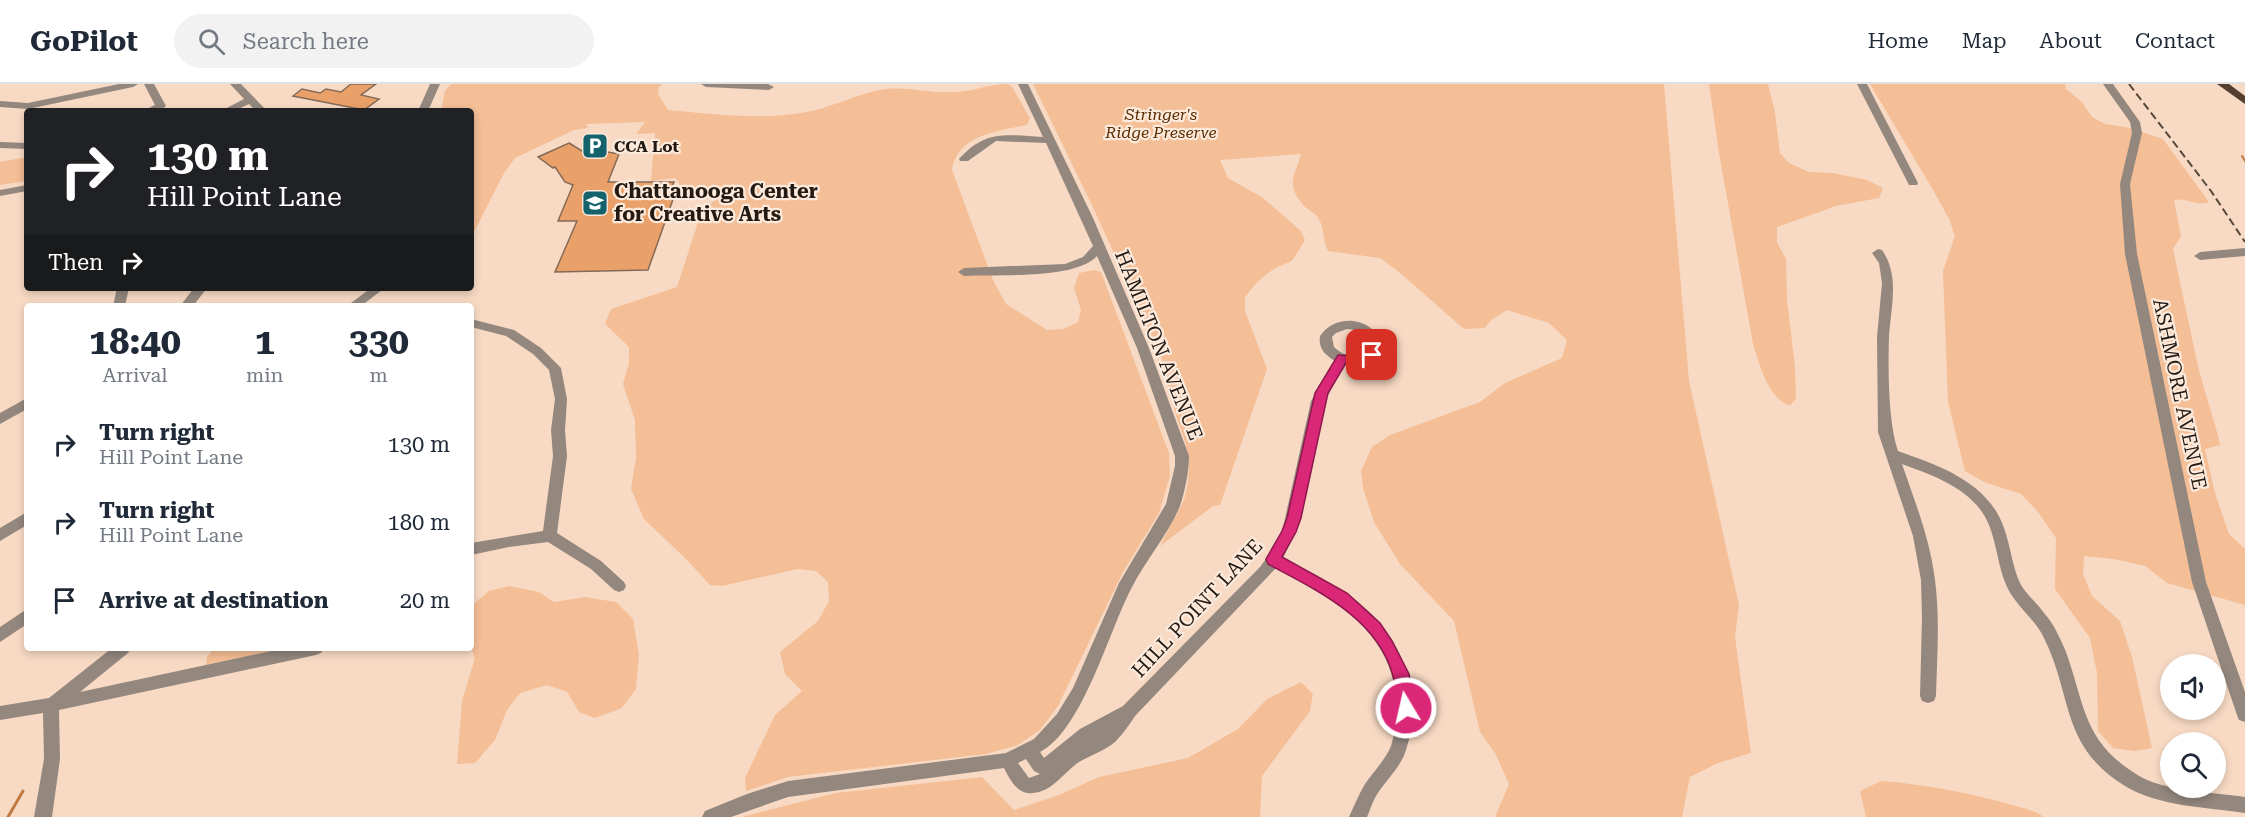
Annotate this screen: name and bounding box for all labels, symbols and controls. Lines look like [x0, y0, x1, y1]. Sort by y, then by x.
search box [174, 14, 594, 68]
text: GoPilot [30, 25, 138, 58]
icon: search [195, 25, 228, 58]
text: Search here [243, 29, 369, 54]
text: Home [1868, 29, 1929, 53]
text: Map [1962, 29, 2007, 53]
text: About [2040, 29, 2102, 53]
text: Contact [2135, 29, 2215, 53]
park label: Stringer's Ridge Preserve [1104, 105, 1217, 142]
text: 130 m [147, 131, 269, 180]
parking icon: CCA Lot [580, 131, 610, 161]
icon: right [48, 132, 126, 210]
place label: CCA Lot [614, 137, 680, 156]
place label: Chattanooga Center for Creative Arts [614, 179, 818, 226]
text: Hill Point Lane [147, 181, 342, 213]
school or university icon: Chattanooga Center for Creative Arts [580, 188, 610, 218]
icon: right [115, 246, 148, 279]
street label: HAMILTON AVENUE [1110, 246, 1208, 444]
text: Then [48, 250, 103, 275]
street label: ASHMORE AVENUE [2148, 296, 2212, 492]
text: 18:40 [89, 321, 181, 363]
text: 1 [255, 321, 275, 363]
text: 330 [349, 321, 409, 363]
pin [1346, 329, 1397, 380]
icon: arrive [1355, 338, 1388, 371]
text: Arrival [102, 363, 167, 387]
text: min [246, 363, 283, 387]
text: m [370, 363, 388, 387]
text: Turn right [99, 420, 214, 445]
icon: right [48, 428, 81, 461]
text: 130 m [387, 432, 450, 457]
text: Hill Point Lane [99, 445, 243, 469]
text: Turn right [99, 498, 214, 523]
icon: right [48, 506, 81, 539]
text: 180 m [387, 510, 450, 535]
text: Hill Point Lane [99, 523, 243, 547]
street label: HILL POINT LANE [1127, 534, 1267, 682]
icon: arrive [48, 584, 81, 617]
text: Arrive at destination [99, 588, 328, 613]
text: 20 m [400, 588, 450, 613]
map controls [2160, 654, 2226, 798]
button: sound [2160, 654, 2226, 720]
position arrow [1374, 676, 1438, 740]
button: search [2160, 732, 2226, 798]

